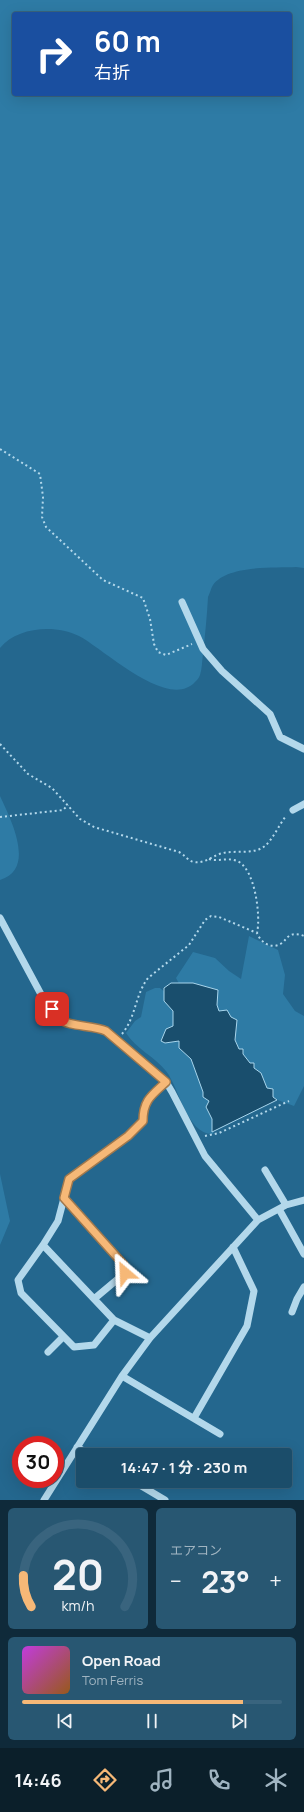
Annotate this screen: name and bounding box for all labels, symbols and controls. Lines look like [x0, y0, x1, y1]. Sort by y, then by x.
text: 60 m [94, 22, 161, 60]
icon: right [28, 28, 80, 80]
text: 右折 [94, 60, 130, 84]
pin [35, 992, 69, 1026]
icon: arrive [41, 998, 63, 1020]
position arrow [104, 1252, 146, 1294]
speed limit sign: 30 [12, 1436, 64, 1488]
text: 14:47 · 1 分 · 230 m [121, 1457, 247, 1478]
text: エアコン [170, 1541, 222, 1559]
text: 20 [52, 1545, 104, 1601]
text: 23° [201, 1561, 250, 1602]
text: − [170, 1566, 182, 1596]
text: + [269, 1566, 282, 1596]
text: km/h [61, 1595, 95, 1614]
text: Open Road [82, 1650, 161, 1671]
text: Tom Ferris [82, 1671, 143, 1689]
icon: previous [54, 1710, 76, 1732]
icon: pause [141, 1710, 163, 1732]
icon: next [228, 1710, 250, 1732]
icon: directions [91, 1766, 119, 1794]
icon: music [148, 1766, 176, 1794]
icon: phone [205, 1766, 233, 1794]
icon: climate [262, 1766, 290, 1794]
text: 14:46 [14, 1768, 62, 1792]

